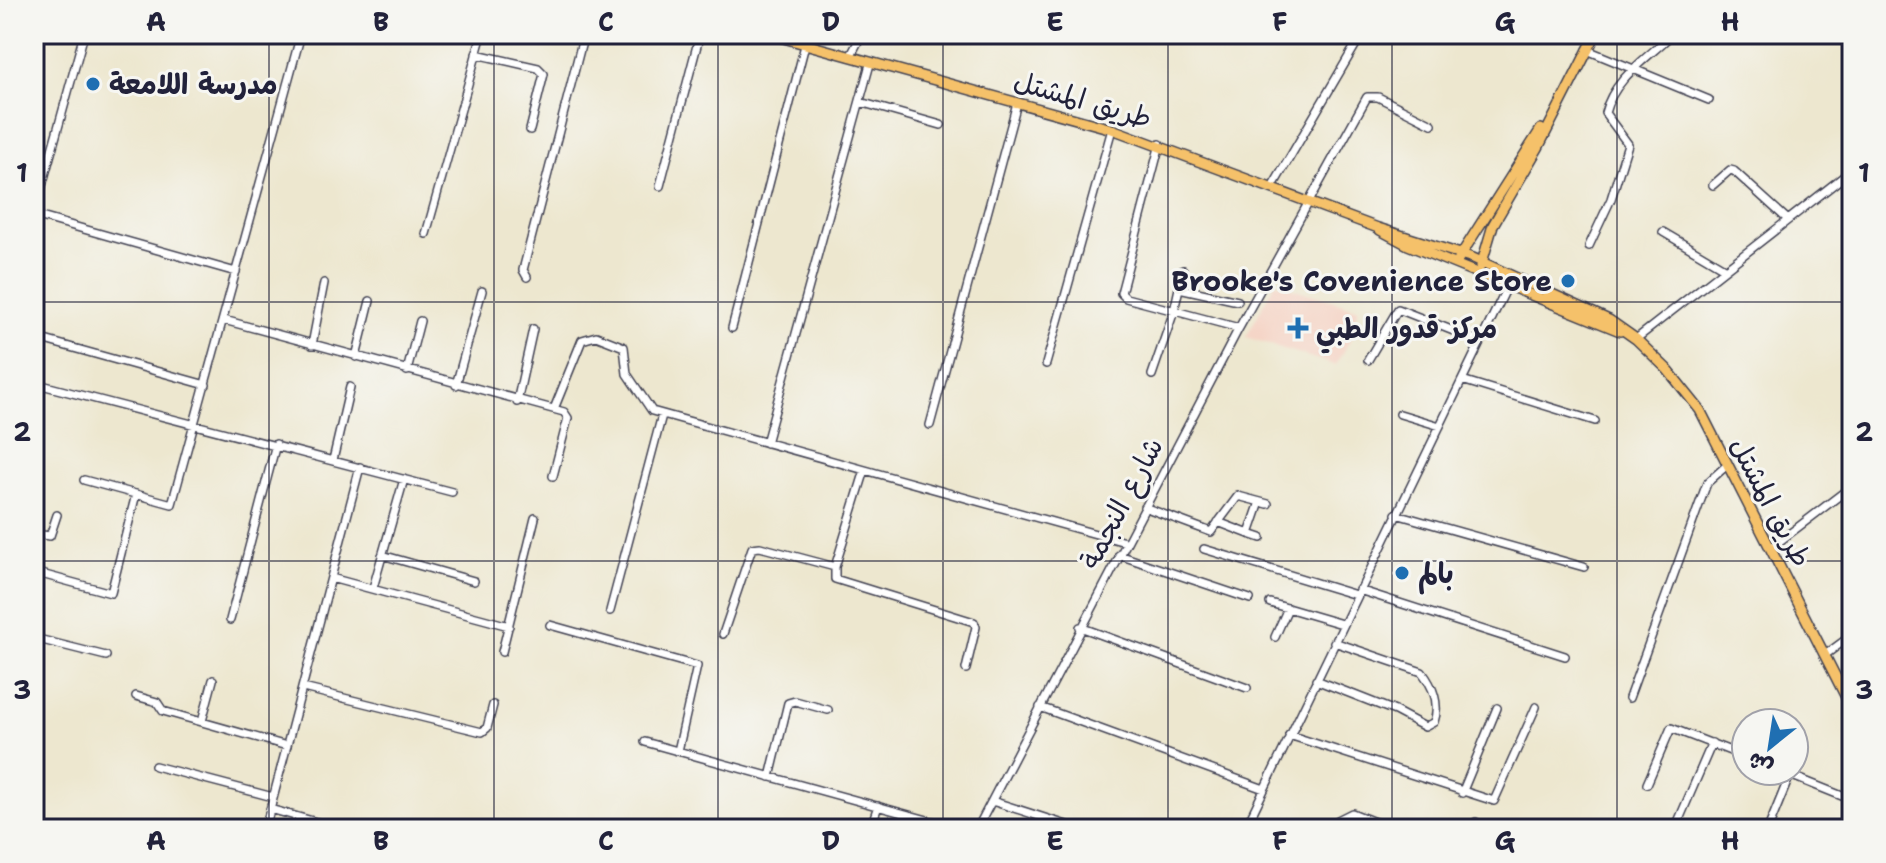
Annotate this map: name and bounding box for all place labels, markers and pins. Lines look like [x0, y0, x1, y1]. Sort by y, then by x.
place label: مدرسة اللامعة [109, 65, 278, 103]
marker: مدرسة اللامعة [84, 75, 102, 93]
place label: Brooke's Covenience Store [1172, 262, 1552, 300]
marker: Brooke's Covenience Store [1559, 272, 1577, 290]
place label: مركز قدور الطبي [1316, 309, 1497, 354]
marker: مركز قدور الطبي [1287, 317, 1309, 339]
place label: بالم [1418, 554, 1454, 595]
marker: بالم [1393, 564, 1411, 582]

